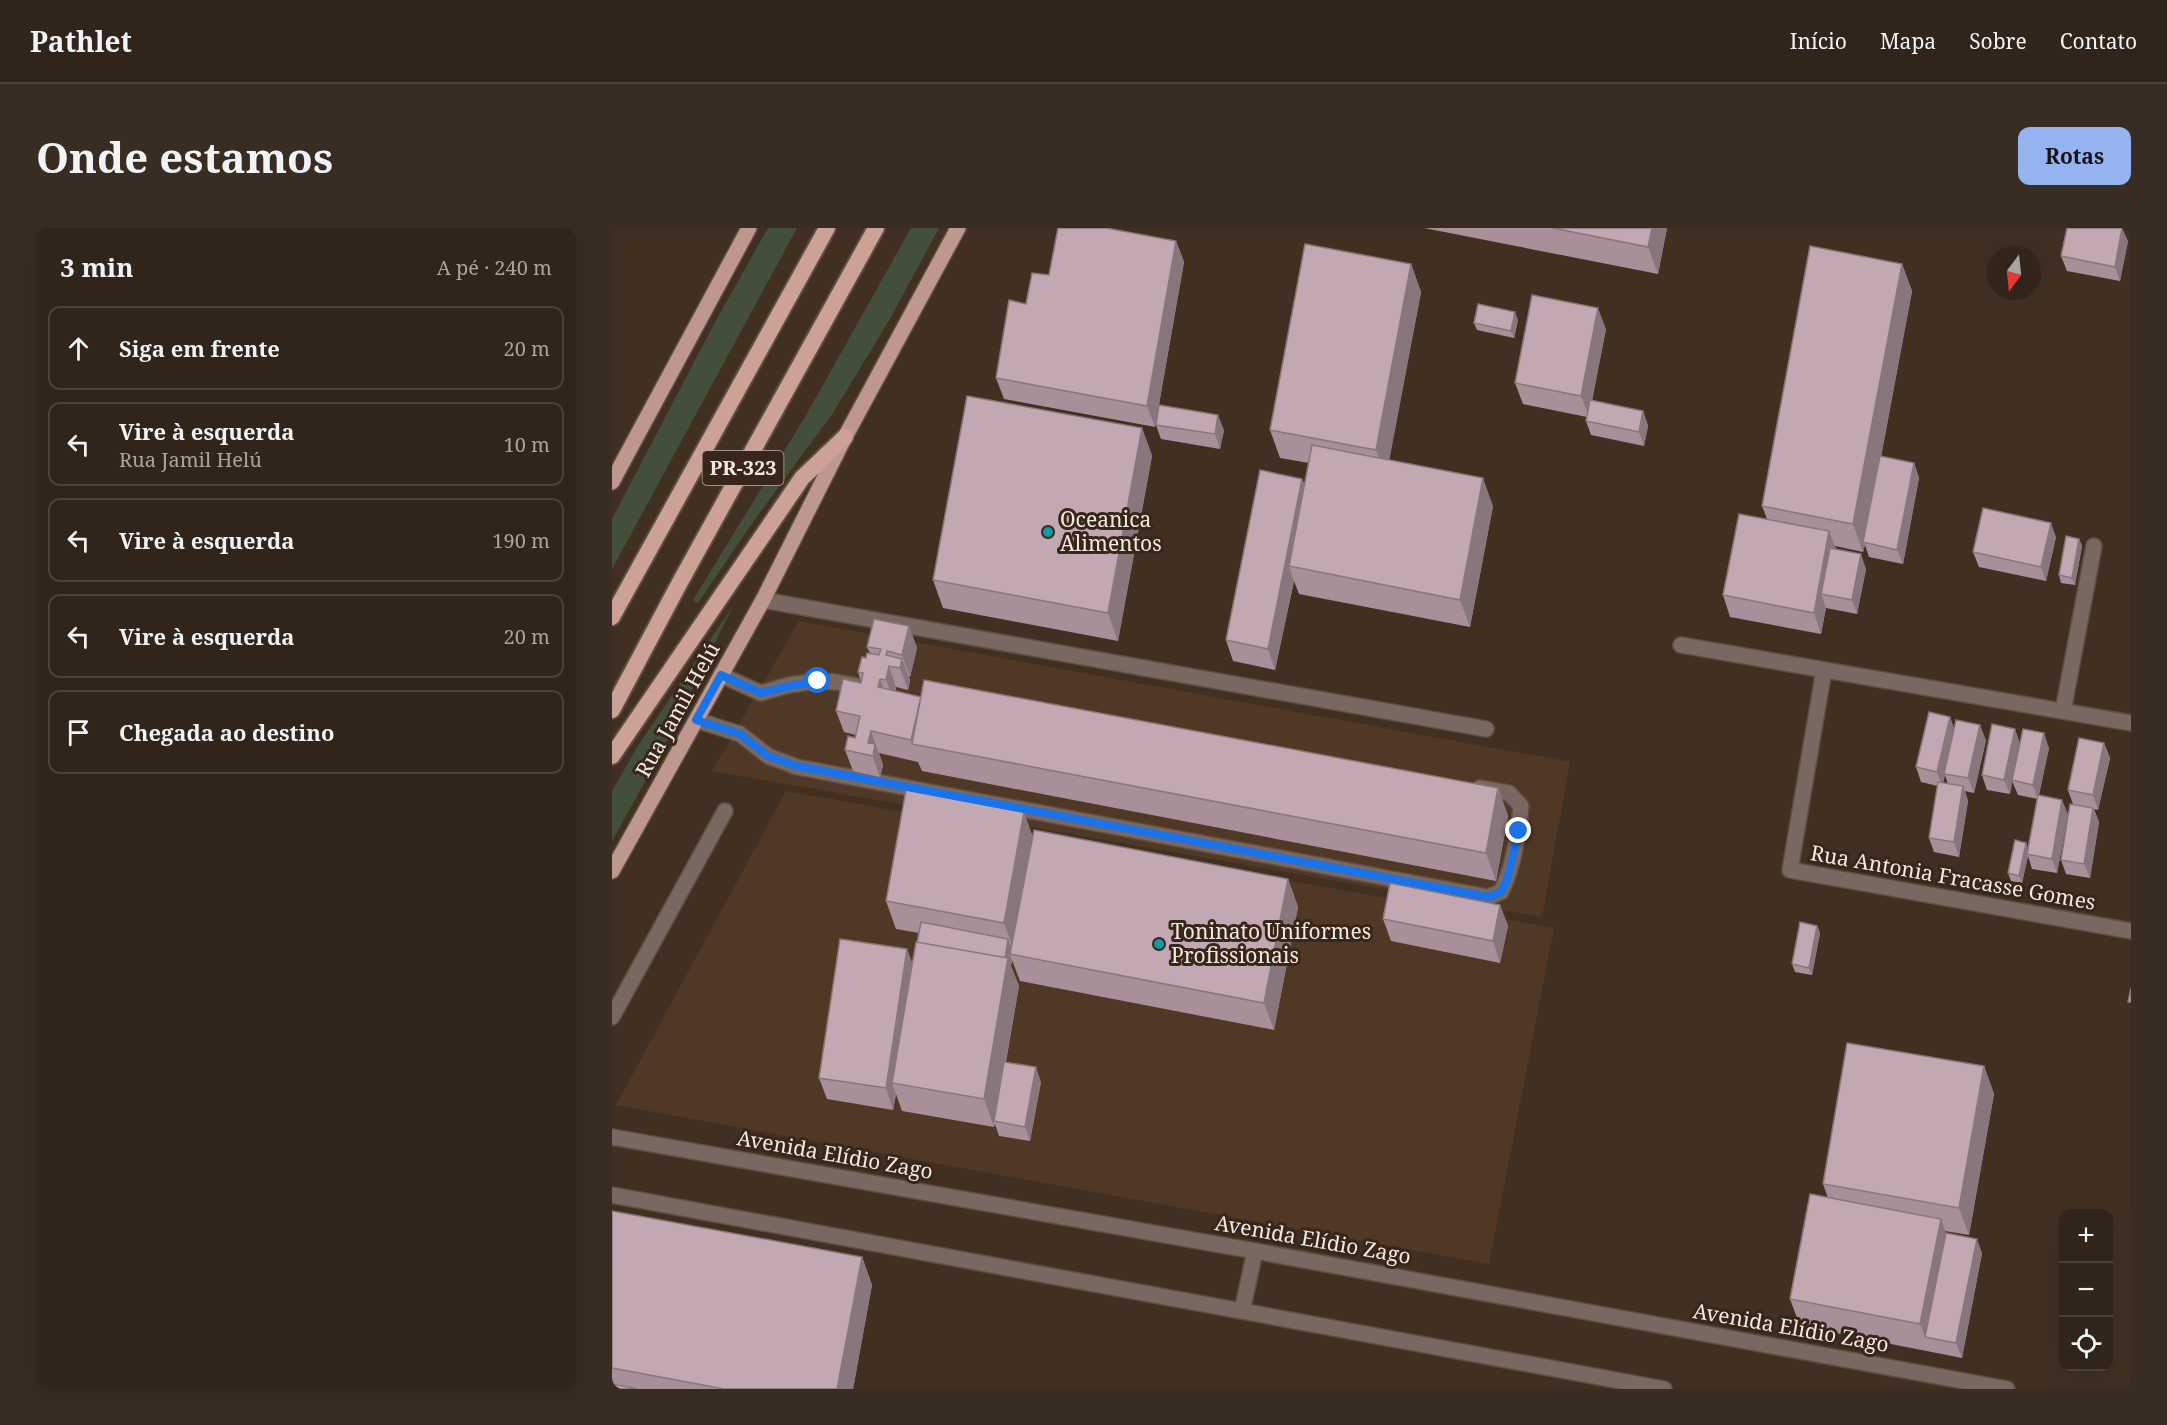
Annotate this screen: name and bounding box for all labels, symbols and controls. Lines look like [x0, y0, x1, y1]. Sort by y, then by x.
text: Pathlet [30, 22, 132, 60]
text: Início [1790, 27, 1847, 55]
text: Mapa [1880, 27, 1936, 55]
text: Sobre [1969, 27, 2027, 55]
text: Contato [2060, 27, 2137, 55]
button: Rotas [2018, 127, 2131, 185]
text: Onde estamos [36, 128, 333, 185]
north arrow [1987, 246, 2041, 300]
text: 3 min [60, 249, 134, 285]
text: A pé · 240 m [437, 254, 552, 281]
icon: ahead [62, 332, 95, 365]
text: Siga em frente [119, 333, 280, 363]
text: 20 m [504, 335, 550, 362]
text: Vire à esquerda [119, 416, 295, 446]
icon: left [62, 428, 95, 461]
text: 10 m [504, 431, 550, 458]
text: Rua Jamil Helú [119, 446, 262, 473]
road number: PR-323 [702, 451, 784, 485]
place label: Oceanica Alimentos [1060, 505, 1162, 557]
icon: left [62, 524, 95, 557]
text: Vire à esquerda [119, 525, 295, 555]
marker: Oceanica Alimentos [1041, 525, 1055, 539]
text: 190 m [492, 527, 550, 554]
icon: left [62, 620, 95, 653]
text: Vire à esquerda [119, 621, 295, 651]
text: 20 m [504, 623, 550, 650]
street label: Rua Jamil Helú [629, 637, 726, 782]
route start [804, 667, 830, 693]
icon: arrive [62, 716, 95, 749]
text: Chegada ao destino [119, 717, 334, 747]
route end [1505, 817, 1531, 843]
street label: Rua Antonia Fracasse Gomes [1808, 838, 2098, 916]
place label: Toninato Uniformes Profissionais [1171, 917, 1371, 969]
marker: Toninato Uniformes Profissionais [1152, 937, 1166, 951]
street label: Avenida Elídio Zago [735, 1123, 935, 1185]
street label: Avenida Elídio Zago [1213, 1208, 1413, 1270]
map controls [2059, 1209, 2113, 1371]
button: + [2059, 1209, 2113, 1263]
button: − [2059, 1263, 2113, 1317]
street label: Avenida Elídio Zago [1691, 1296, 1891, 1358]
button: locate [2059, 1317, 2113, 1371]

